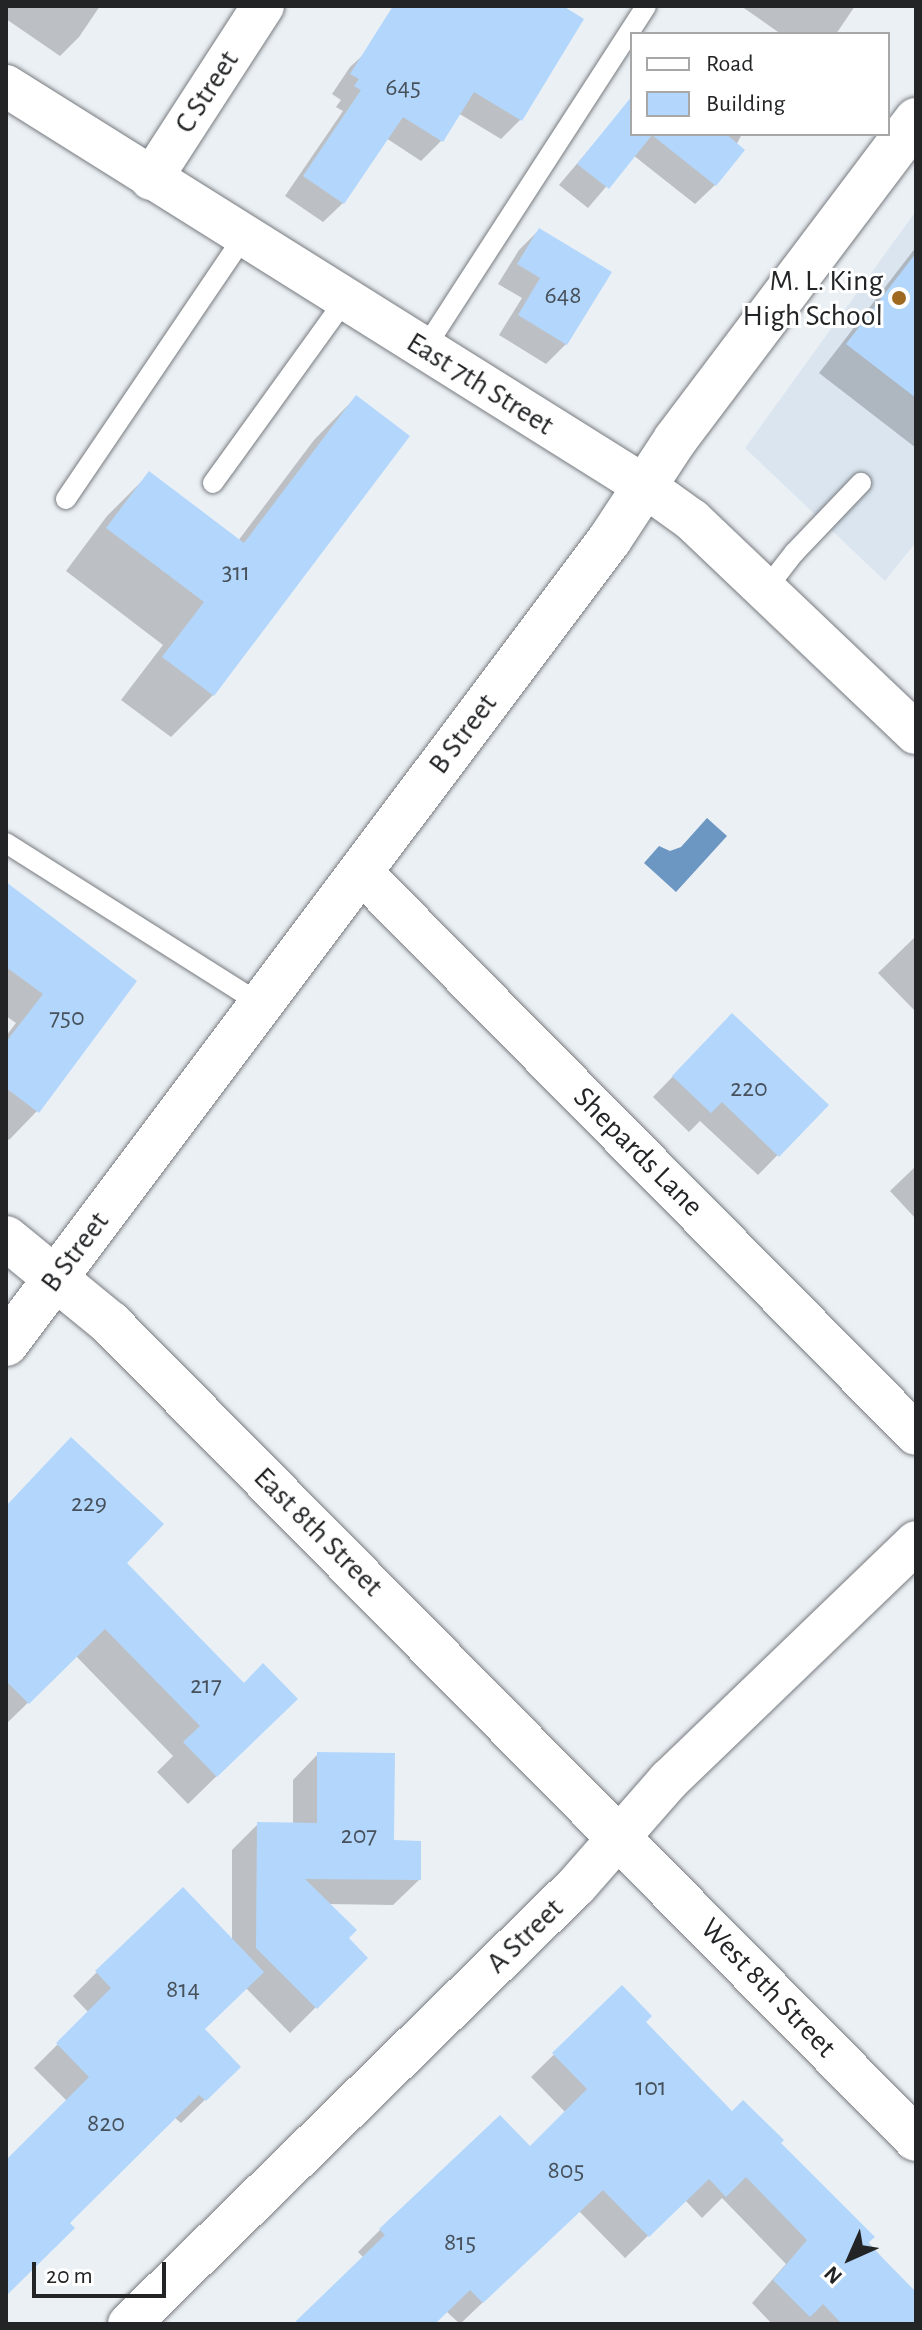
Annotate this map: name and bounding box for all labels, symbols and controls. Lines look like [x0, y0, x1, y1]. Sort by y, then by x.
legend [630, 32, 890, 136]
street label: C Street [167, 44, 247, 140]
text: Road [706, 52, 754, 76]
house number: 645 [385, 72, 421, 104]
text: Building [706, 92, 785, 116]
place label: M. L. King High School [742, 263, 883, 334]
house number: 648 [544, 280, 582, 312]
marker: M. L. King High School [890, 289, 908, 307]
street label: East 7th Street [400, 325, 560, 443]
house number: 311 [222, 557, 250, 589]
street label: B Street [421, 687, 505, 781]
house number: 750 [49, 1002, 85, 1034]
house number: 220 [730, 1073, 768, 1105]
street label: Shepards Lane [566, 1080, 710, 1224]
street label: B Street [33, 1205, 117, 1299]
street label: East 8th Street [246, 1460, 390, 1604]
house number: 229 [71, 1488, 107, 1520]
house number: 217 [190, 1670, 222, 1702]
house number: 207 [341, 1820, 377, 1852]
street label: A Street [479, 1891, 571, 1981]
street label: West 8th Street [693, 1911, 843, 2065]
house number: 814 [166, 1974, 200, 2006]
house number: 101 [635, 2072, 667, 2104]
house number: 820 [87, 2108, 125, 2140]
house number: 805 [548, 2155, 584, 2187]
north arrow [810, 2218, 890, 2298]
house number: 815 [444, 2227, 476, 2259]
scale bar [36, 2246, 170, 2296]
text: N [820, 2262, 846, 2288]
text: 20 m [46, 2264, 93, 2288]

